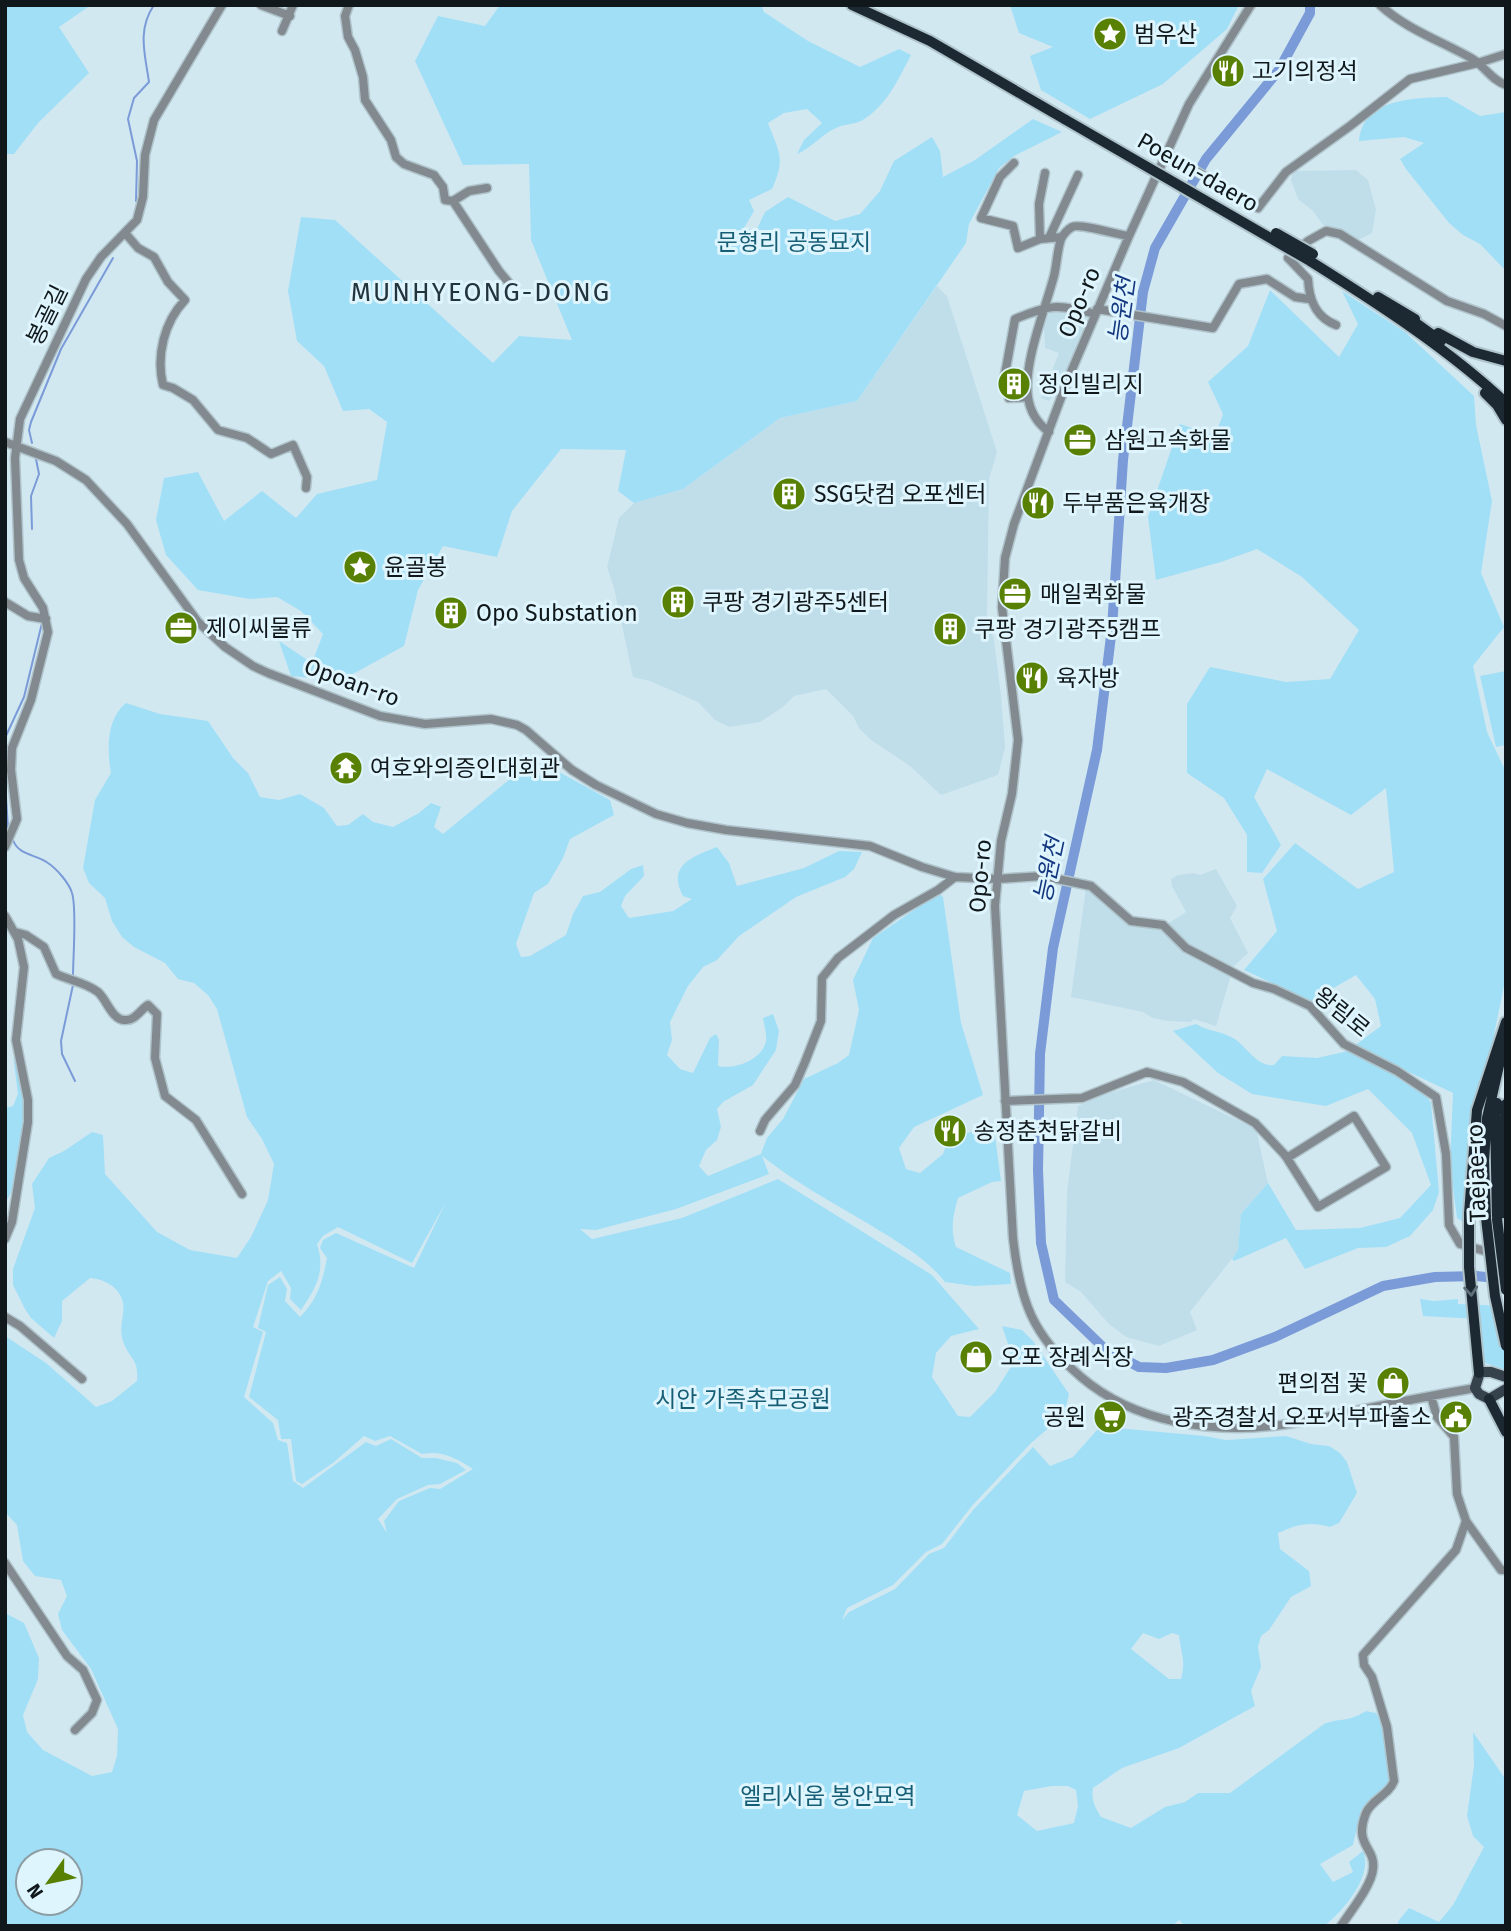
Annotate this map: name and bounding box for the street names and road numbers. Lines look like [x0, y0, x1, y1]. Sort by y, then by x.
street label: Poeun-daero [1132, 126, 1264, 218]
street label: Opo-ro [1052, 263, 1106, 341]
street label: 봉골길 [21, 280, 73, 350]
street label: Opoan-ro [300, 652, 404, 712]
street label: Opo-ro [963, 838, 997, 914]
street label: 왕림로 [1309, 981, 1375, 1043]
street label: Taejae-ro [1460, 1123, 1492, 1223]

